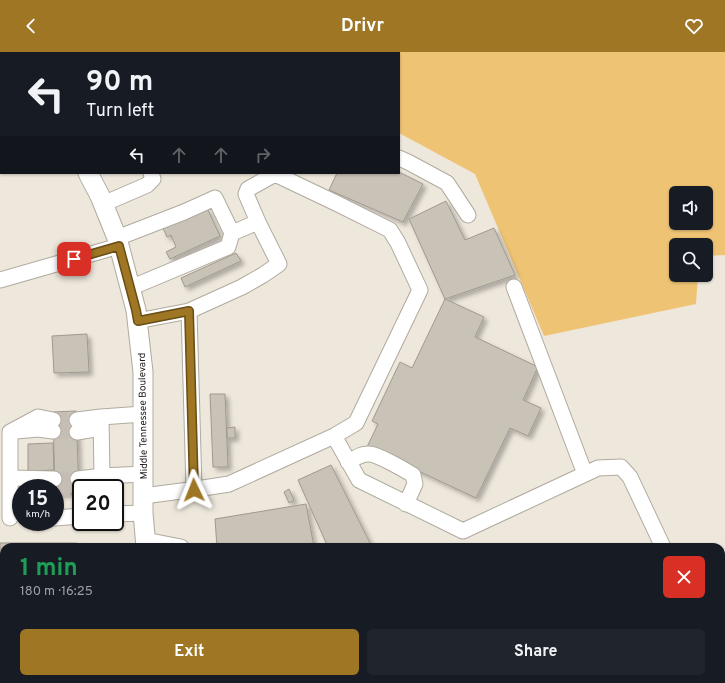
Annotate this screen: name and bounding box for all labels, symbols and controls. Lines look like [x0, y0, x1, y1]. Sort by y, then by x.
icon: back [20, 15, 42, 37]
text: Drivr [341, 15, 384, 38]
icon: heart [683, 15, 705, 37]
text: 90 m [86, 65, 153, 101]
icon: left [20, 68, 72, 120]
text: Turn left [86, 100, 154, 123]
icon: left [126, 144, 148, 166]
icon: ahead [168, 144, 190, 166]
icon: ahead [210, 144, 232, 166]
icon: right [252, 144, 274, 166]
map controls [669, 186, 713, 282]
button: sound [669, 186, 713, 230]
button: search [669, 238, 713, 282]
pin [57, 242, 91, 276]
icon: arrive [63, 248, 85, 270]
street label: Middle Tennessee Boulevard [136, 352, 151, 479]
position arrow [173, 469, 215, 511]
speed limit sign: 20 [72, 479, 124, 531]
text: 15 [28, 487, 48, 513]
text: km/h [26, 508, 50, 521]
text: 1 min [20, 554, 78, 584]
button: close [663, 556, 705, 598]
text: 180 m · 16:25 [20, 584, 93, 600]
button: Exit [20, 629, 359, 675]
button: Share [367, 629, 705, 675]

